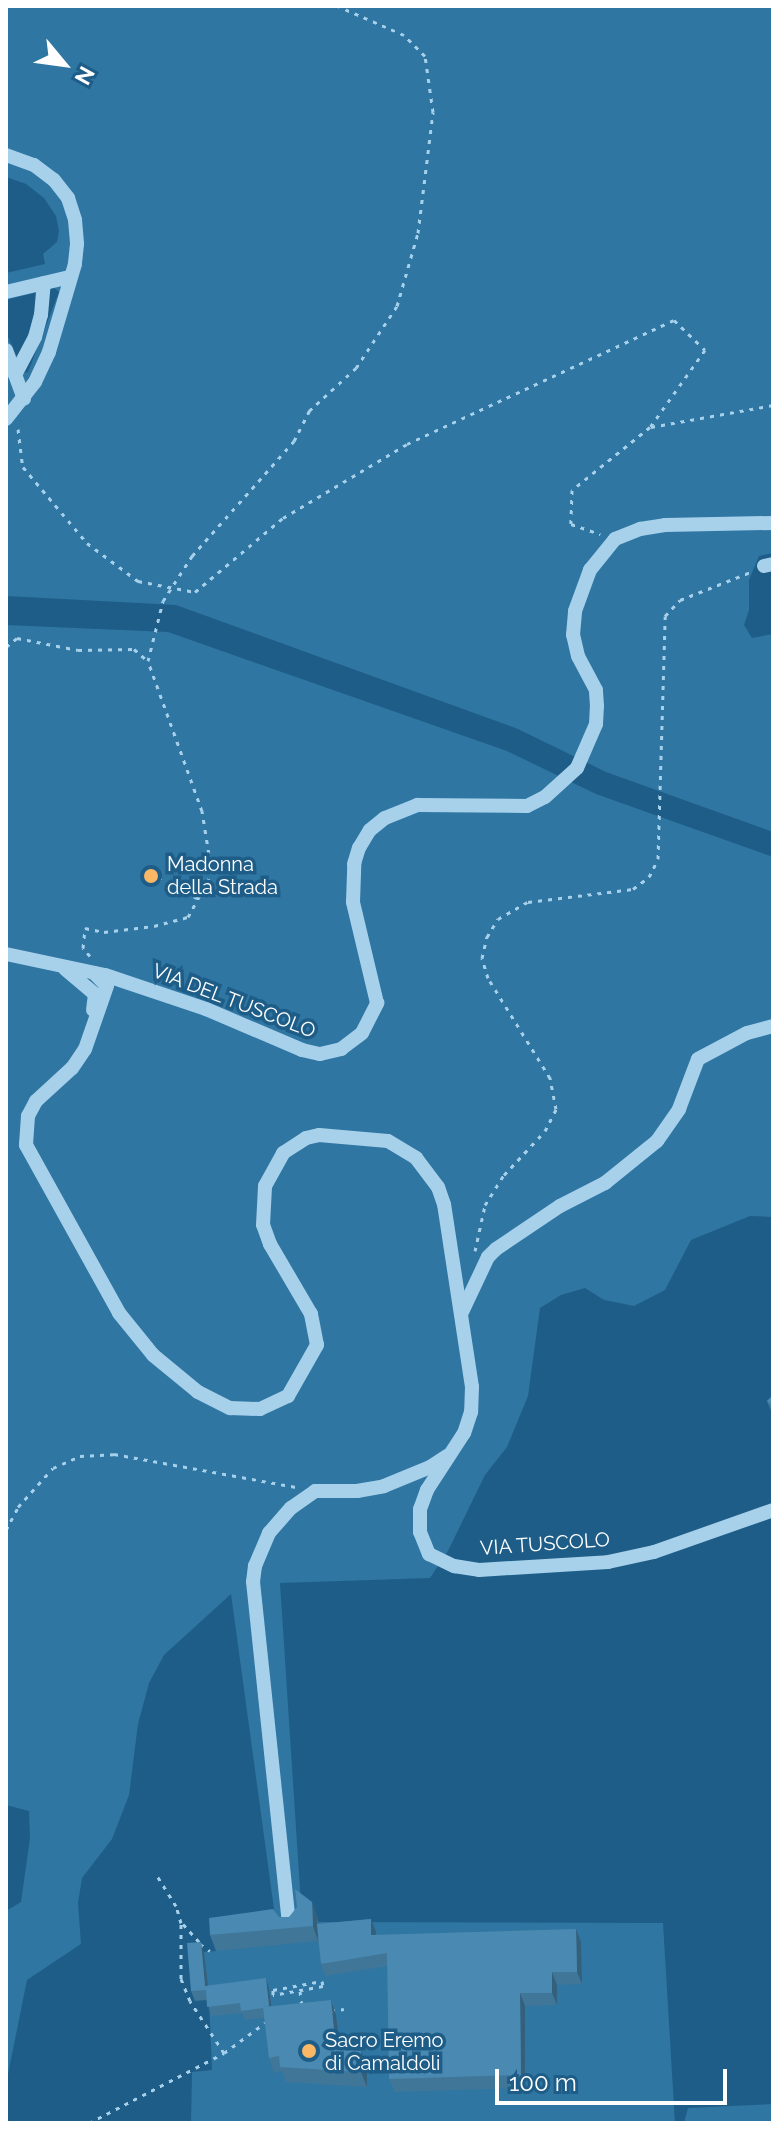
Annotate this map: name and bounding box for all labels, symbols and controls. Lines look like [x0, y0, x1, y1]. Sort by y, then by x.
north arrow [24, 24, 104, 104]
text: N [70, 62, 100, 89]
place label: Madonna della Strada [167, 852, 278, 899]
marker: Madonna della Strada [142, 867, 160, 885]
street label: VIA DEL TUSCOLO [148, 959, 320, 1043]
street label: VIA TUSCOLO [479, 1527, 611, 1561]
place label: Sacro Eremo di Camaldoli [325, 2028, 444, 2075]
marker: Sacro Eremo di Camaldoli [300, 2042, 318, 2060]
scale bar [499, 2053, 731, 2103]
text: 100 m [509, 2068, 577, 2097]

